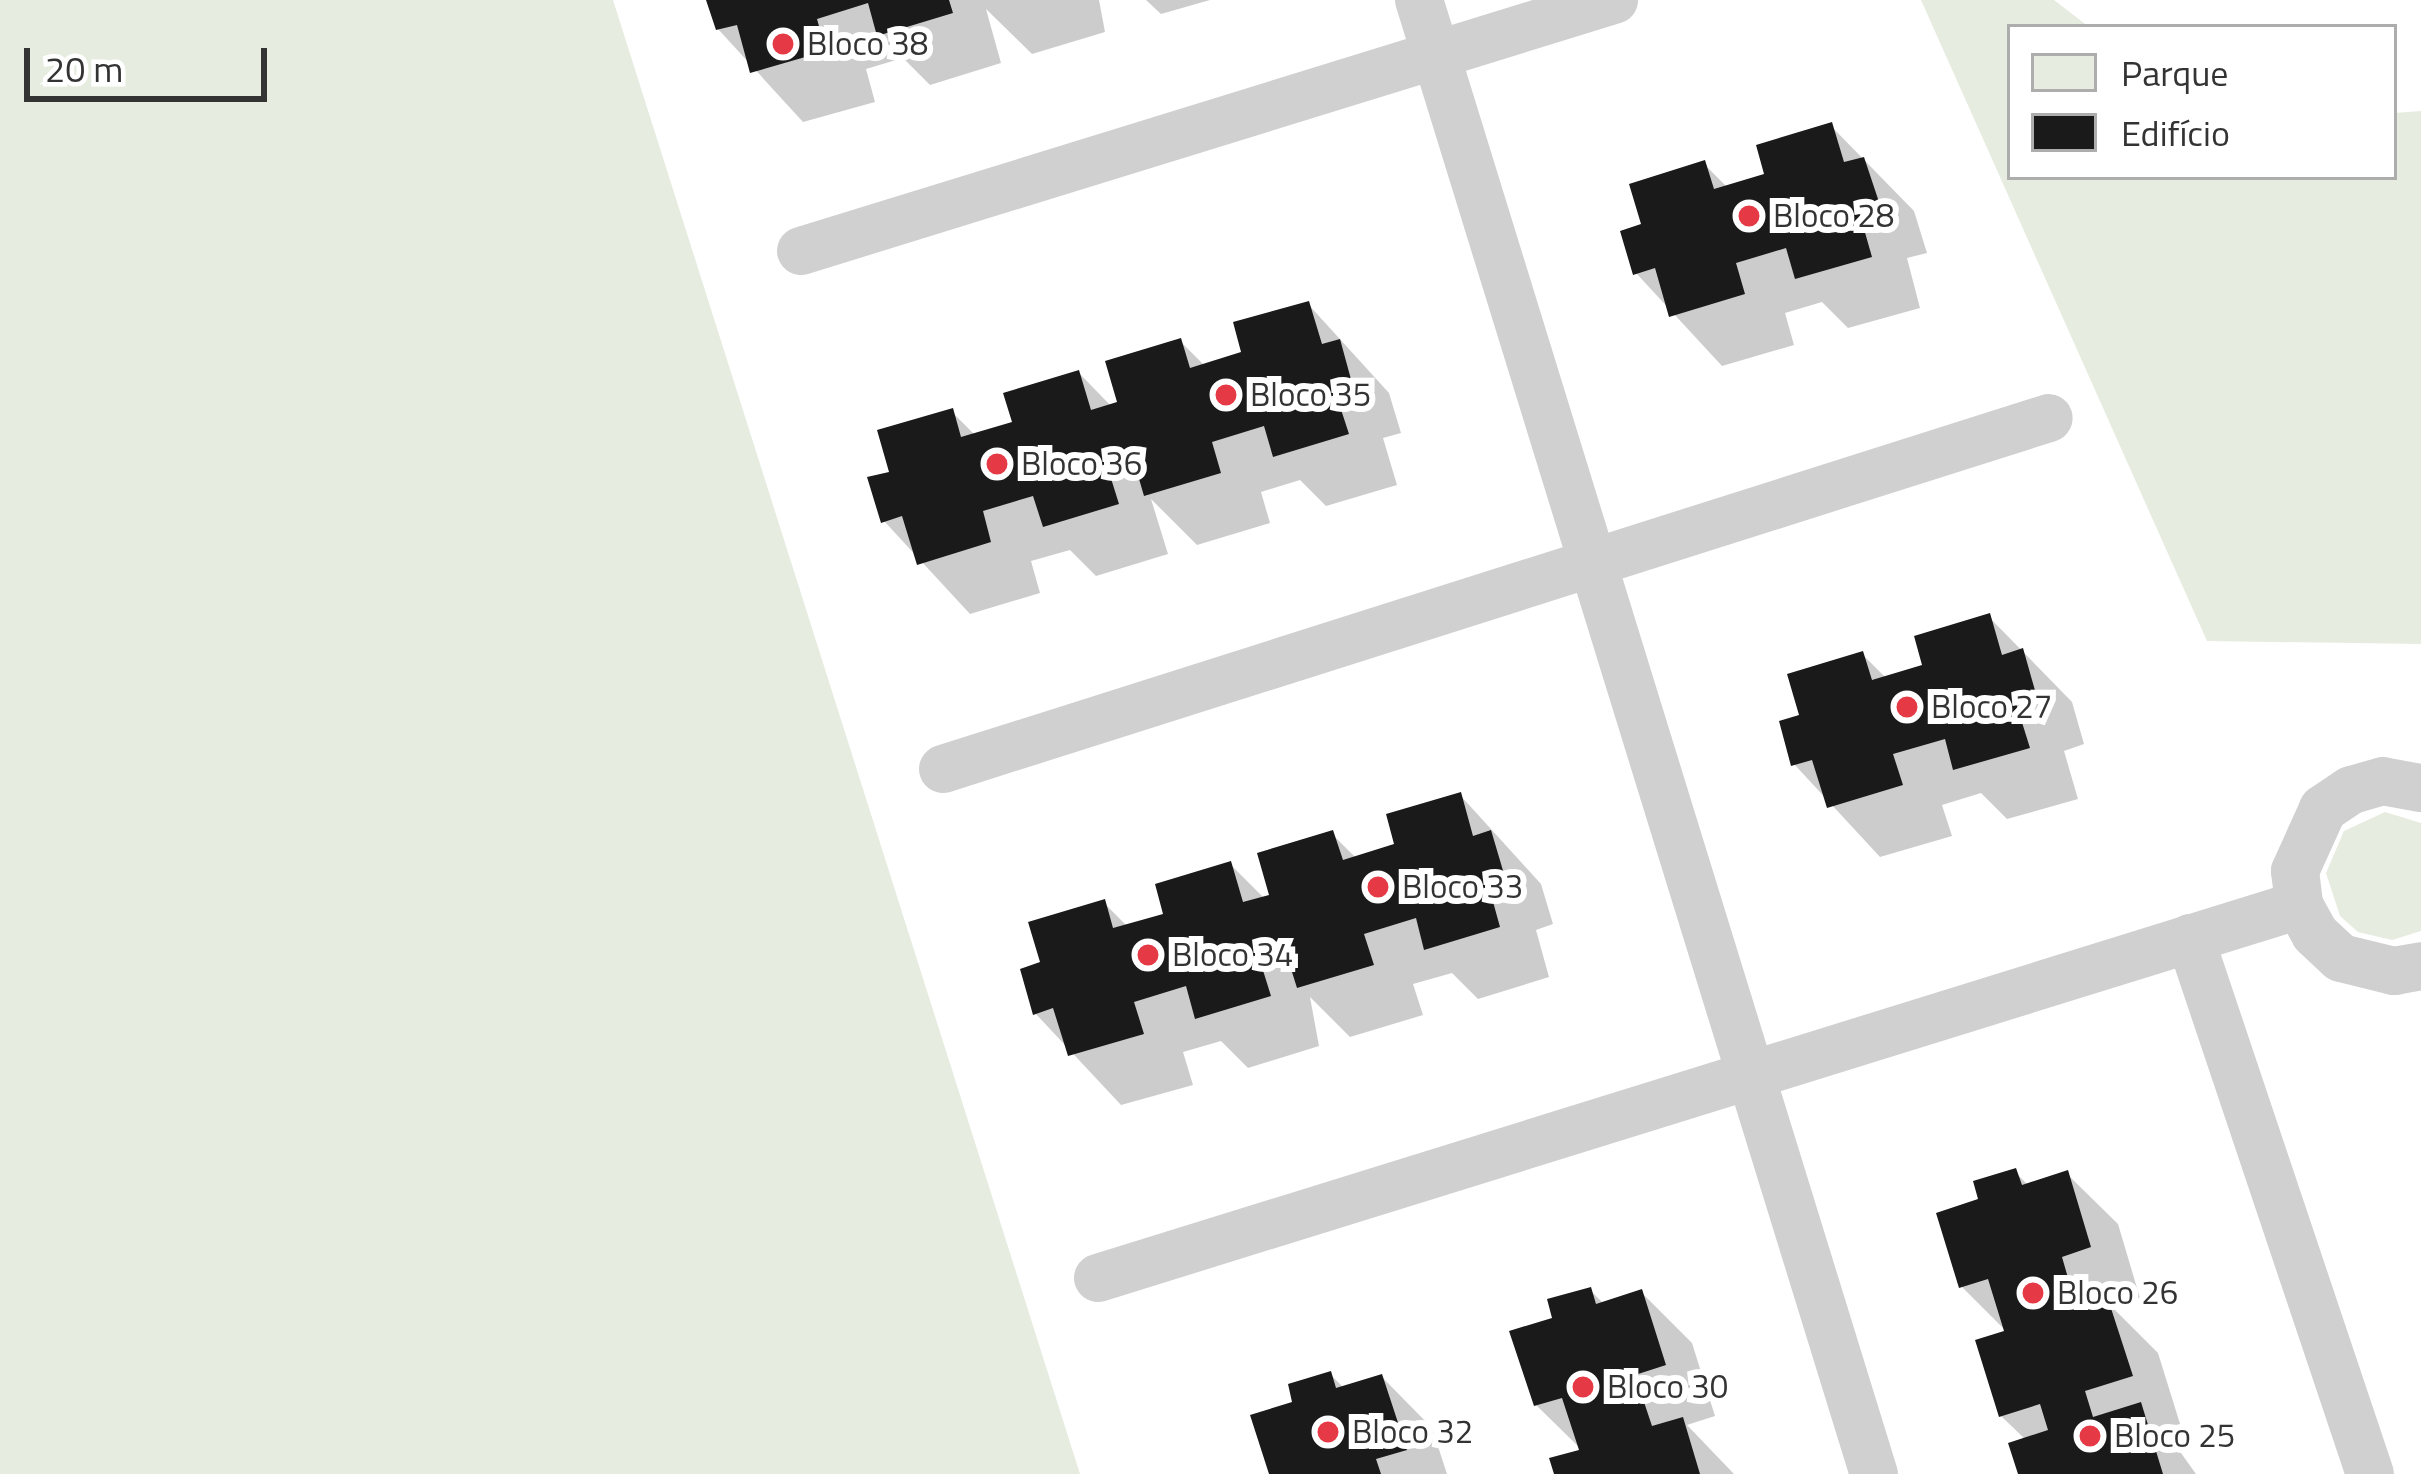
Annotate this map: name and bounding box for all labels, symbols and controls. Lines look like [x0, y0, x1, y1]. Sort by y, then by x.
scale bar [30, 24, 273, 98]
place label: Bloco 38 [807, 24, 928, 64]
legend [2007, 24, 2397, 180]
marker: Bloco 38 [770, 31, 796, 57]
text: 20 m [45, 41, 123, 96]
text: Parque [2121, 45, 2228, 100]
text: Edifício [2121, 105, 2230, 160]
place label: Bloco 28 [1773, 196, 1894, 236]
marker: Bloco 28 [1736, 203, 1762, 229]
place label: Bloco 35 [1250, 375, 1371, 415]
marker: Bloco 35 [1213, 382, 1239, 408]
place label: Bloco 36 [1021, 444, 1142, 484]
marker: Bloco 36 [984, 451, 1010, 477]
place label: Bloco 27 [1931, 687, 2052, 727]
marker: Bloco 27 [1894, 694, 1920, 720]
place label: Bloco 33 [1402, 867, 1523, 907]
marker: Bloco 33 [1365, 874, 1391, 900]
place label: Bloco 34 [1172, 935, 1293, 975]
marker: Bloco 34 [1135, 942, 1161, 968]
place label: Bloco 26 [2057, 1273, 2178, 1313]
marker: Bloco 26 [2020, 1280, 2046, 1306]
place label: Bloco 30 [1607, 1367, 1728, 1407]
marker: Bloco 30 [1570, 1374, 1596, 1400]
place label: Bloco 32 [1352, 1412, 1473, 1452]
place label: Bloco 25 [2114, 1416, 2235, 1456]
marker: Bloco 32 [1315, 1419, 1341, 1445]
marker: Bloco 25 [2077, 1423, 2103, 1449]

